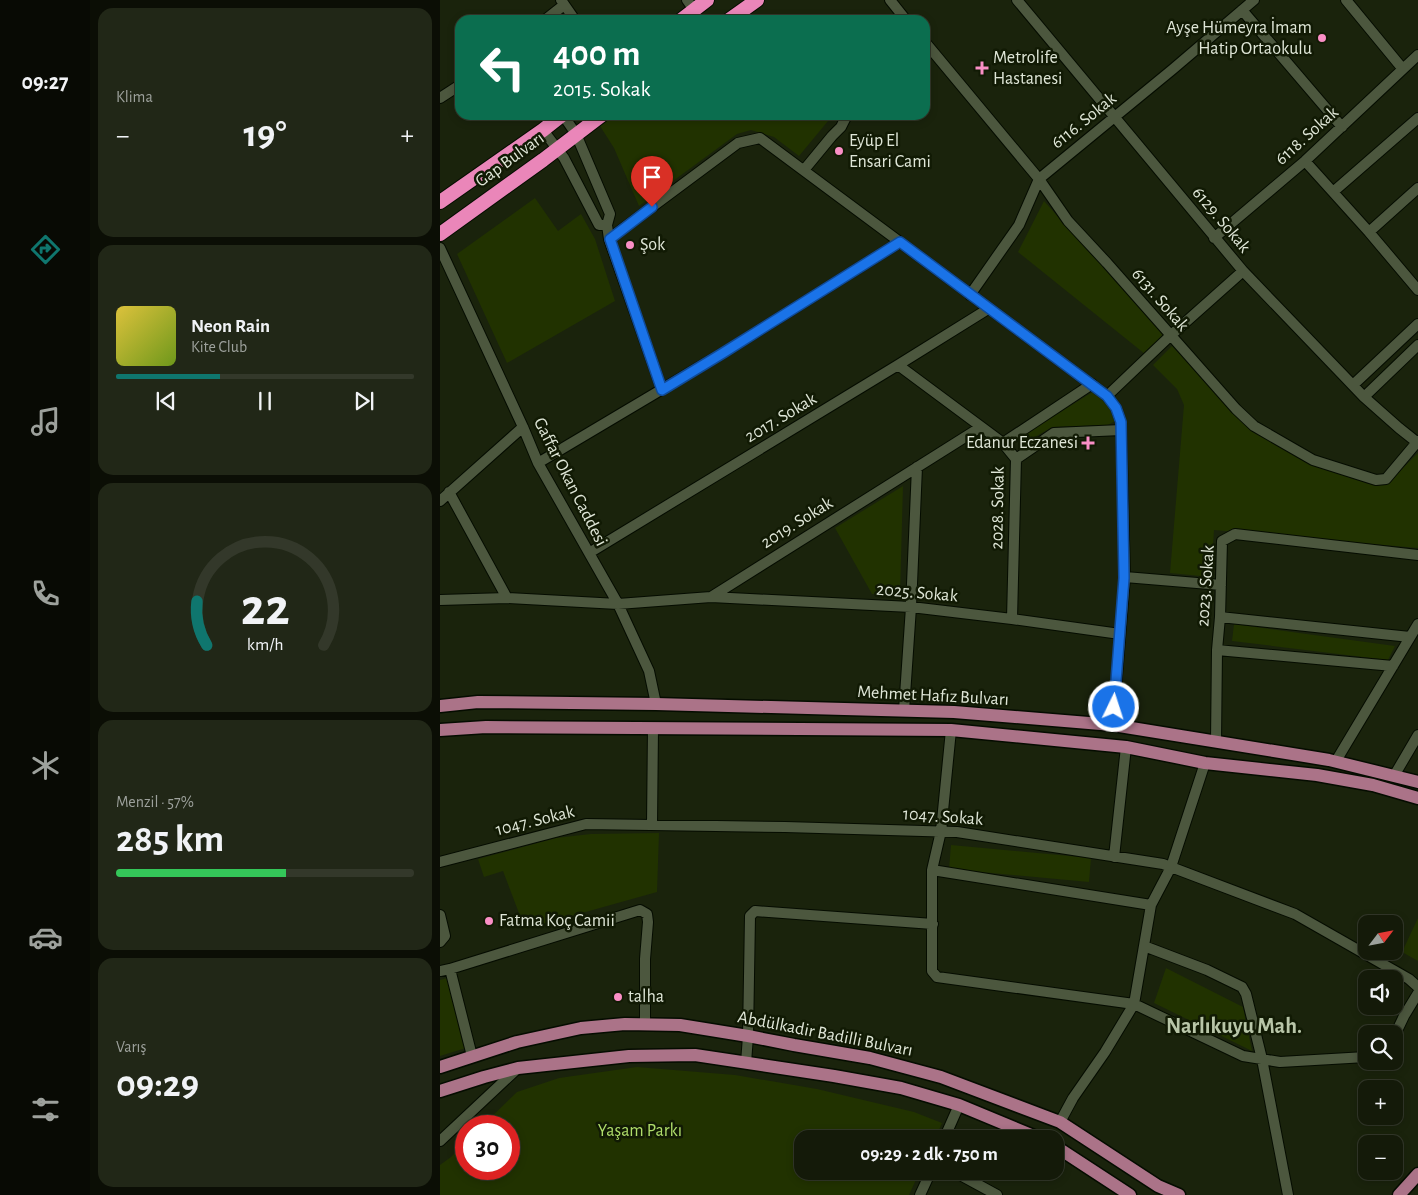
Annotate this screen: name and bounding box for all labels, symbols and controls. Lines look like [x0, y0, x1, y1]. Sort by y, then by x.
place label: Ayşe Hümeyra İmam Hatip Ortaokulu [1166, 17, 1312, 58]
marker: Ayşe Hümeyra İmam Hatip Ortaokulu [1316, 32, 1328, 44]
icon: left [470, 35, 535, 100]
text: 400 m [553, 37, 641, 72]
place label: Metrolife Hastanesi [993, 49, 1062, 88]
marker: Metrolife Hastanesi [975, 61, 989, 75]
text: 09:27 [22, 71, 69, 93]
text: 2015. Sokak [553, 78, 651, 100]
text: Klima [116, 89, 153, 105]
street label: 6116. Sokak [1048, 89, 1120, 152]
street label: 6118. Sokak [1272, 103, 1343, 169]
text: 19° [243, 116, 287, 154]
text: − [116, 122, 129, 150]
text: + [401, 122, 414, 150]
street label: Gap Bulvarı [472, 129, 548, 191]
place label: Eyüp El Ensari Cami [849, 132, 931, 171]
marker: Eyüp El Ensari Cami [833, 145, 845, 157]
pin [631, 156, 673, 207]
icon: arrive [638, 163, 666, 191]
street label: 6129. Sokak [1188, 184, 1254, 257]
icon: directions [28, 232, 63, 267]
place label: Şok [640, 236, 666, 254]
marker: Şok [624, 239, 636, 251]
street label: 6131. Sokak [1128, 265, 1192, 335]
text: Neon Rain [191, 317, 270, 336]
text: Kite Club [191, 339, 247, 355]
icon: previous [152, 387, 180, 415]
icon: pause [251, 387, 279, 415]
icon: next [350, 387, 378, 415]
street label: 2017. Sokak [742, 389, 821, 446]
icon: music [28, 404, 63, 439]
street label: Gaffar Okan Caddesi [530, 415, 610, 549]
place label: Edanur Eczanesi [966, 434, 1078, 452]
marker: Edanur Eczanesi [1082, 437, 1094, 449]
street label: 2028. Sokak [988, 466, 1008, 550]
street label: 2019. Sokak [758, 494, 837, 552]
street label: 2023. Sokak [1194, 544, 1218, 627]
icon: phone [28, 576, 63, 611]
street label: 2025. Sokak [875, 580, 959, 606]
text: 22 [241, 582, 289, 634]
text: km/h [247, 636, 283, 654]
position arrow [1087, 680, 1139, 732]
street label: Mehmet Hafız Bulvarı [857, 683, 1009, 709]
icon: climate [28, 748, 63, 783]
text: Menzil · 57% [116, 794, 194, 810]
street label: 1047. Sokak [494, 802, 577, 839]
street label: 1047. Sokak [902, 805, 984, 829]
text: 285 km [116, 821, 224, 859]
place label: Fatma Koç Camii [499, 912, 615, 930]
marker: Fatma Koç Camii [483, 915, 495, 927]
north arrow [1358, 915, 1402, 960]
map controls [1358, 915, 1403, 1180]
icon: car [28, 920, 63, 955]
button: sound [1358, 970, 1403, 1015]
place label: talha [628, 988, 664, 1006]
marker: talha [612, 991, 624, 1003]
street label: Abdülkadir Badilli Bulvarı [736, 1008, 914, 1060]
district label: Narlıkuyu Mah. [1166, 1015, 1302, 1038]
button: search [1358, 1025, 1403, 1070]
text: Varış [116, 1039, 146, 1055]
text: 09:29 [116, 1066, 199, 1104]
button: + [1358, 1080, 1403, 1125]
icon: filters [28, 1092, 63, 1127]
speed limit sign: 30 [455, 1115, 520, 1180]
park label: Yaşam Parkı [598, 1122, 682, 1140]
button: − [1358, 1135, 1403, 1180]
text: 09:29 · 2 dk · 750 m [860, 1145, 998, 1164]

